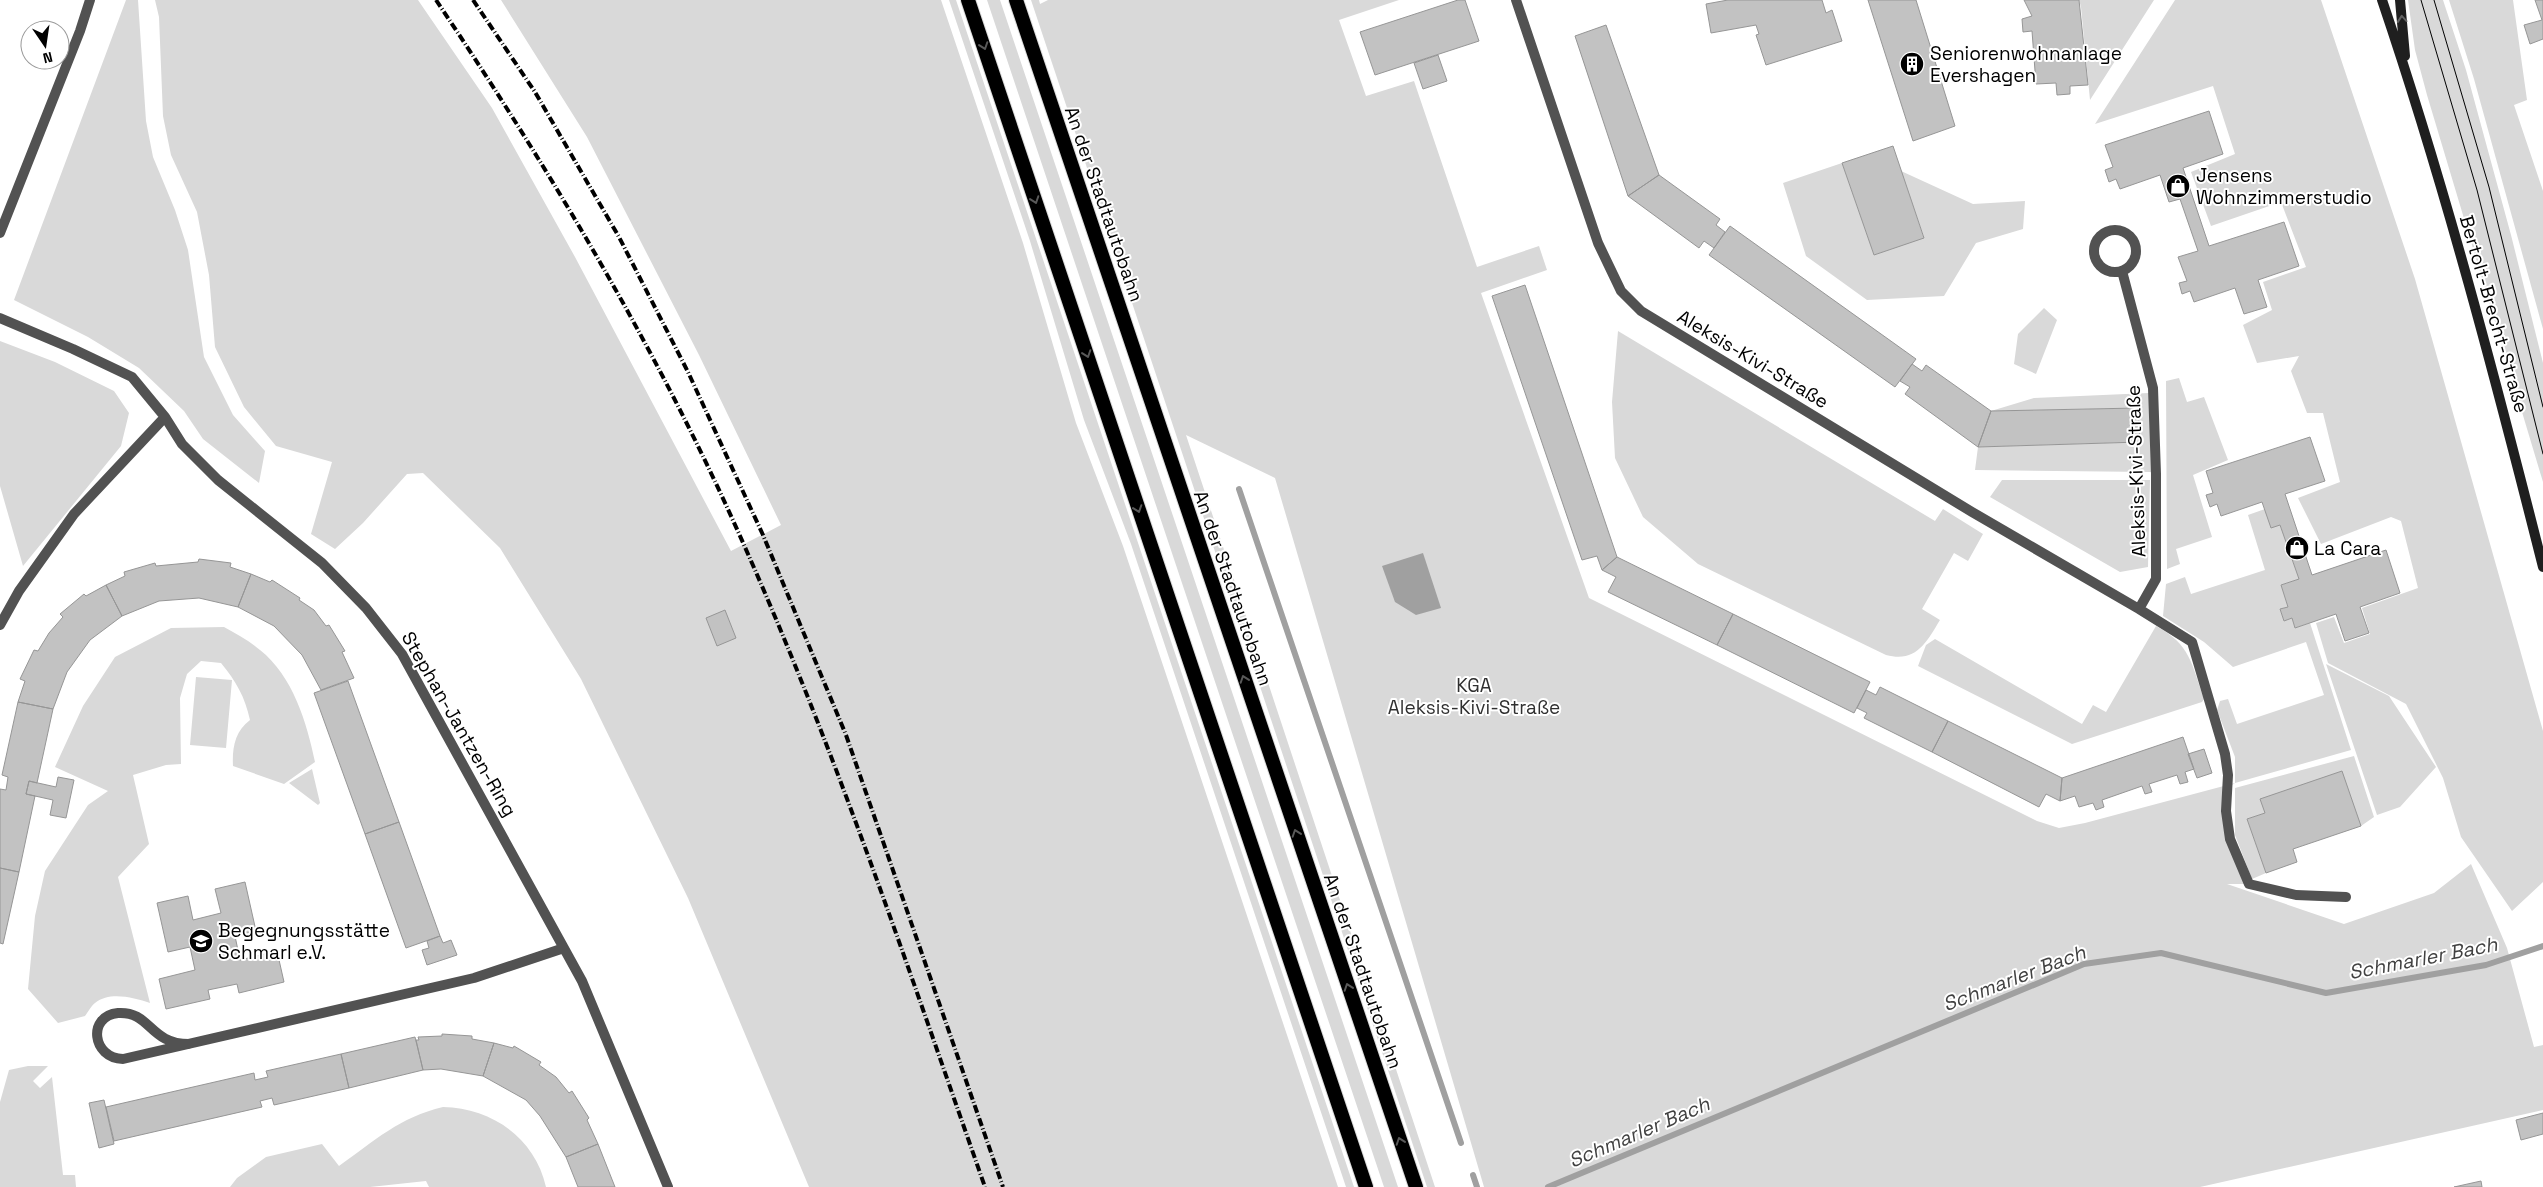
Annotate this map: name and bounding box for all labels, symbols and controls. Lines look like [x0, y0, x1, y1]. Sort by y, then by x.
one-way arrow [2397, 14, 2408, 22]
north arrow [20, 20, 70, 70]
place label: Seniorenwohnanlage Evershagen [1930, 41, 2122, 88]
one-way arrow [978, 42, 988, 50]
text: N [41, 48, 55, 67]
building icon: Seniorenwohnanlage Evershagen [1899, 51, 1925, 77]
street label: An der Stadtautobahn [1059, 103, 1149, 305]
place label: Jensens Wohnzimmerstudio [2196, 163, 2372, 210]
shop icon: Jensens Wohnzimmerstudio [2165, 173, 2191, 199]
one-way arrow [1029, 196, 1039, 204]
street label: Bertolt-Brecht-Straße [2454, 212, 2534, 416]
street label: Aleksis-Kivi-Straße [1673, 304, 1833, 414]
one-way arrow [1081, 350, 1091, 358]
street label: Aleksis-Kivi-Straße [2121, 384, 2151, 558]
street label: An der Stadtautobahn [1188, 487, 1278, 689]
one-way arrow [1133, 504, 1143, 512]
shop icon: La Cara [2284, 535, 2310, 561]
place label: La Cara [2314, 536, 2381, 561]
street label: Stephan-Jantzen-Ring [396, 627, 522, 821]
park label: KGA Aleksis-Kivi-Straße [1388, 673, 1560, 720]
one-way arrow [1240, 675, 1250, 684]
one-way arrow [1292, 829, 1302, 838]
street label: An der Stadtautobahn [1318, 870, 1408, 1072]
place label: Begegnungsstätte Schmarl e.V. [218, 918, 390, 965]
school or university icon: Begegnungsstätte Schmarl e.V. [188, 928, 214, 954]
water label: Schmarler Bach [2346, 931, 2500, 985]
water label: Schmarler Bach [1939, 939, 2090, 1017]
one-way arrow [1344, 983, 1354, 992]
water label: Schmarler Bach [1565, 1090, 1714, 1173]
one-way arrow [1396, 1137, 1406, 1146]

